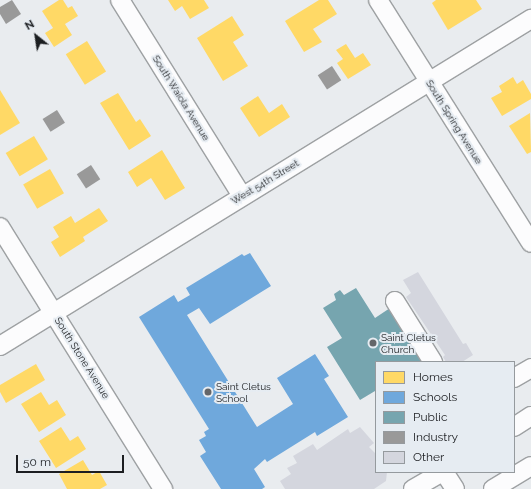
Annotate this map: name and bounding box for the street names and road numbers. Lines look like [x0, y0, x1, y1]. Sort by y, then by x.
street label: South Waiola Avenue [150, 53, 212, 143]
street label: South Spring Avenue [423, 78, 485, 166]
street label: West 54th Street [229, 157, 301, 207]
street label: South Stone Avenue [52, 315, 112, 401]

